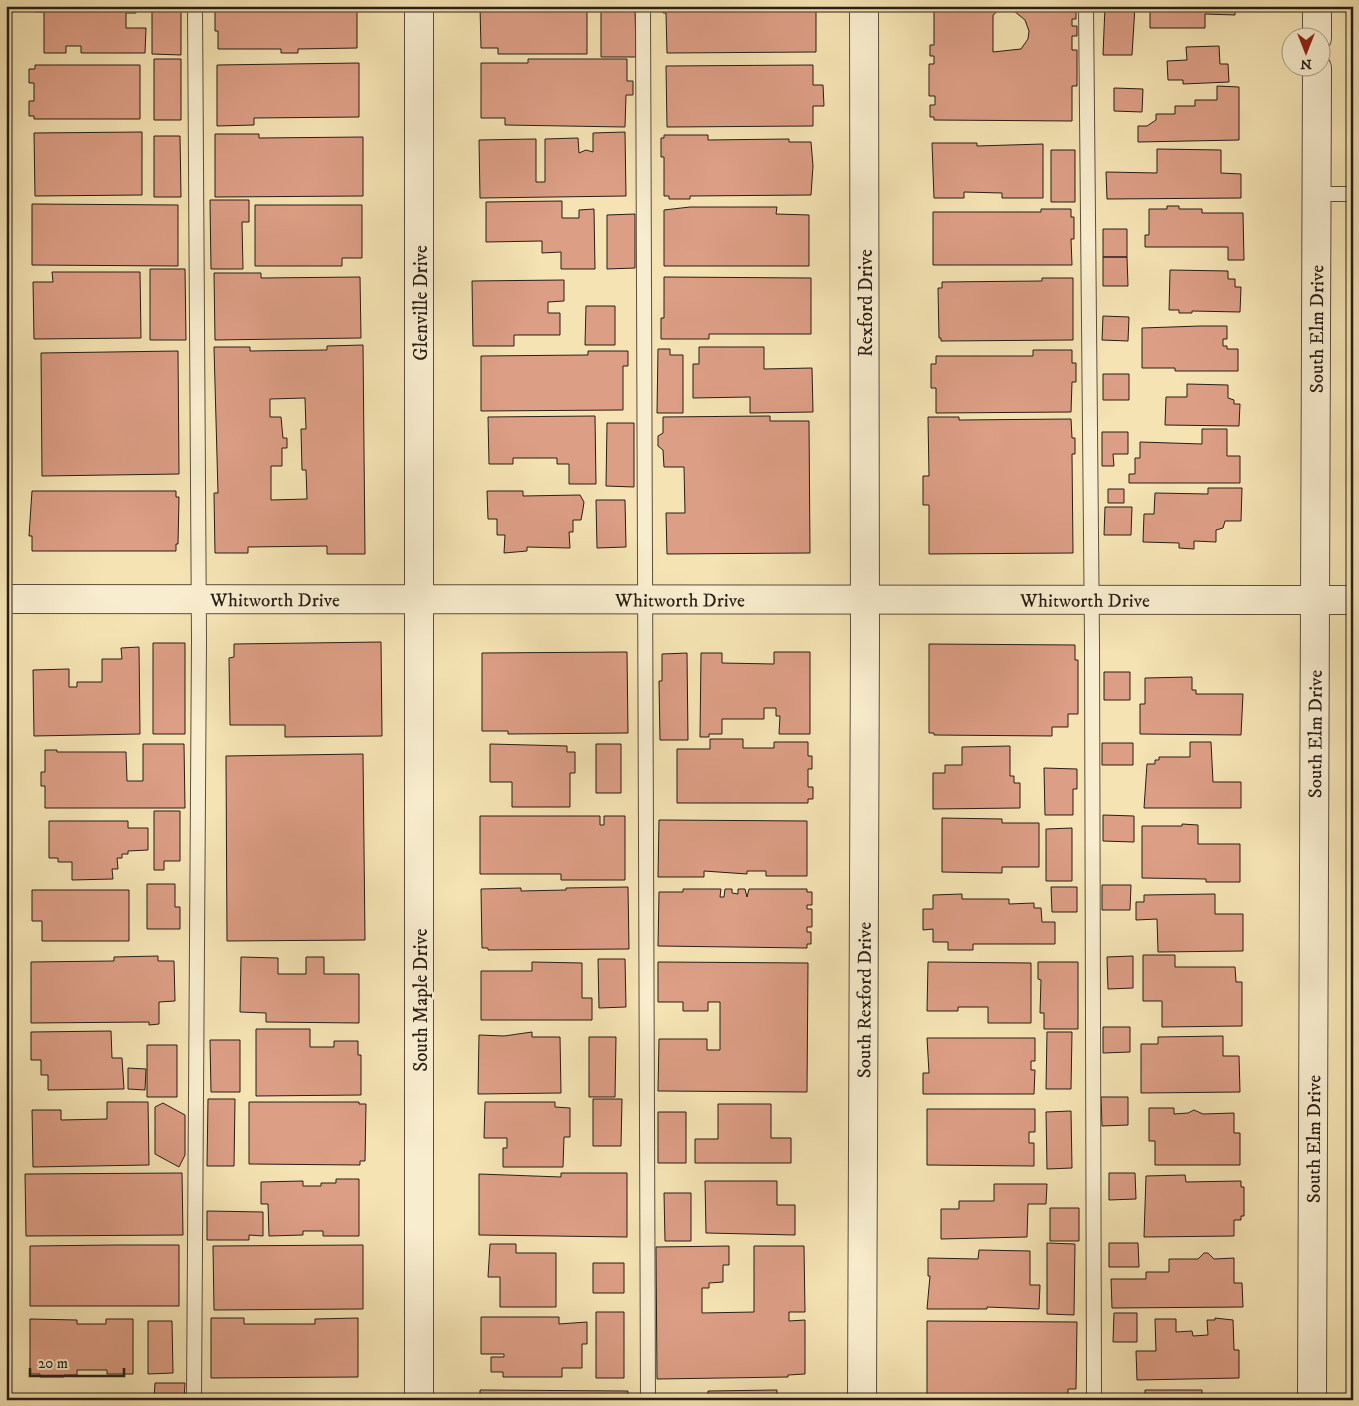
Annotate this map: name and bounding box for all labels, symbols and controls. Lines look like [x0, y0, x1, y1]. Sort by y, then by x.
north arrow [1282, 28, 1332, 78]
text: N [1300, 55, 1312, 73]
street label: Glenville Drive [410, 245, 433, 361]
street label: Rexford Drive [855, 249, 878, 357]
street label: South Elm Drive [1306, 265, 1329, 393]
street label: Whitworth Drive [209, 589, 340, 612]
street label: Whitworth Drive [614, 589, 745, 613]
street label: Whitworth Drive [1019, 590, 1150, 613]
street label: South Elm Drive [1304, 670, 1328, 798]
street label: South Rexford Drive [853, 922, 877, 1078]
street label: South Maple Drive [410, 928, 433, 1072]
street label: South Elm Drive [1303, 1075, 1326, 1203]
scale bar [30, 1346, 124, 1378]
text: 20 m [38, 1354, 68, 1373]

